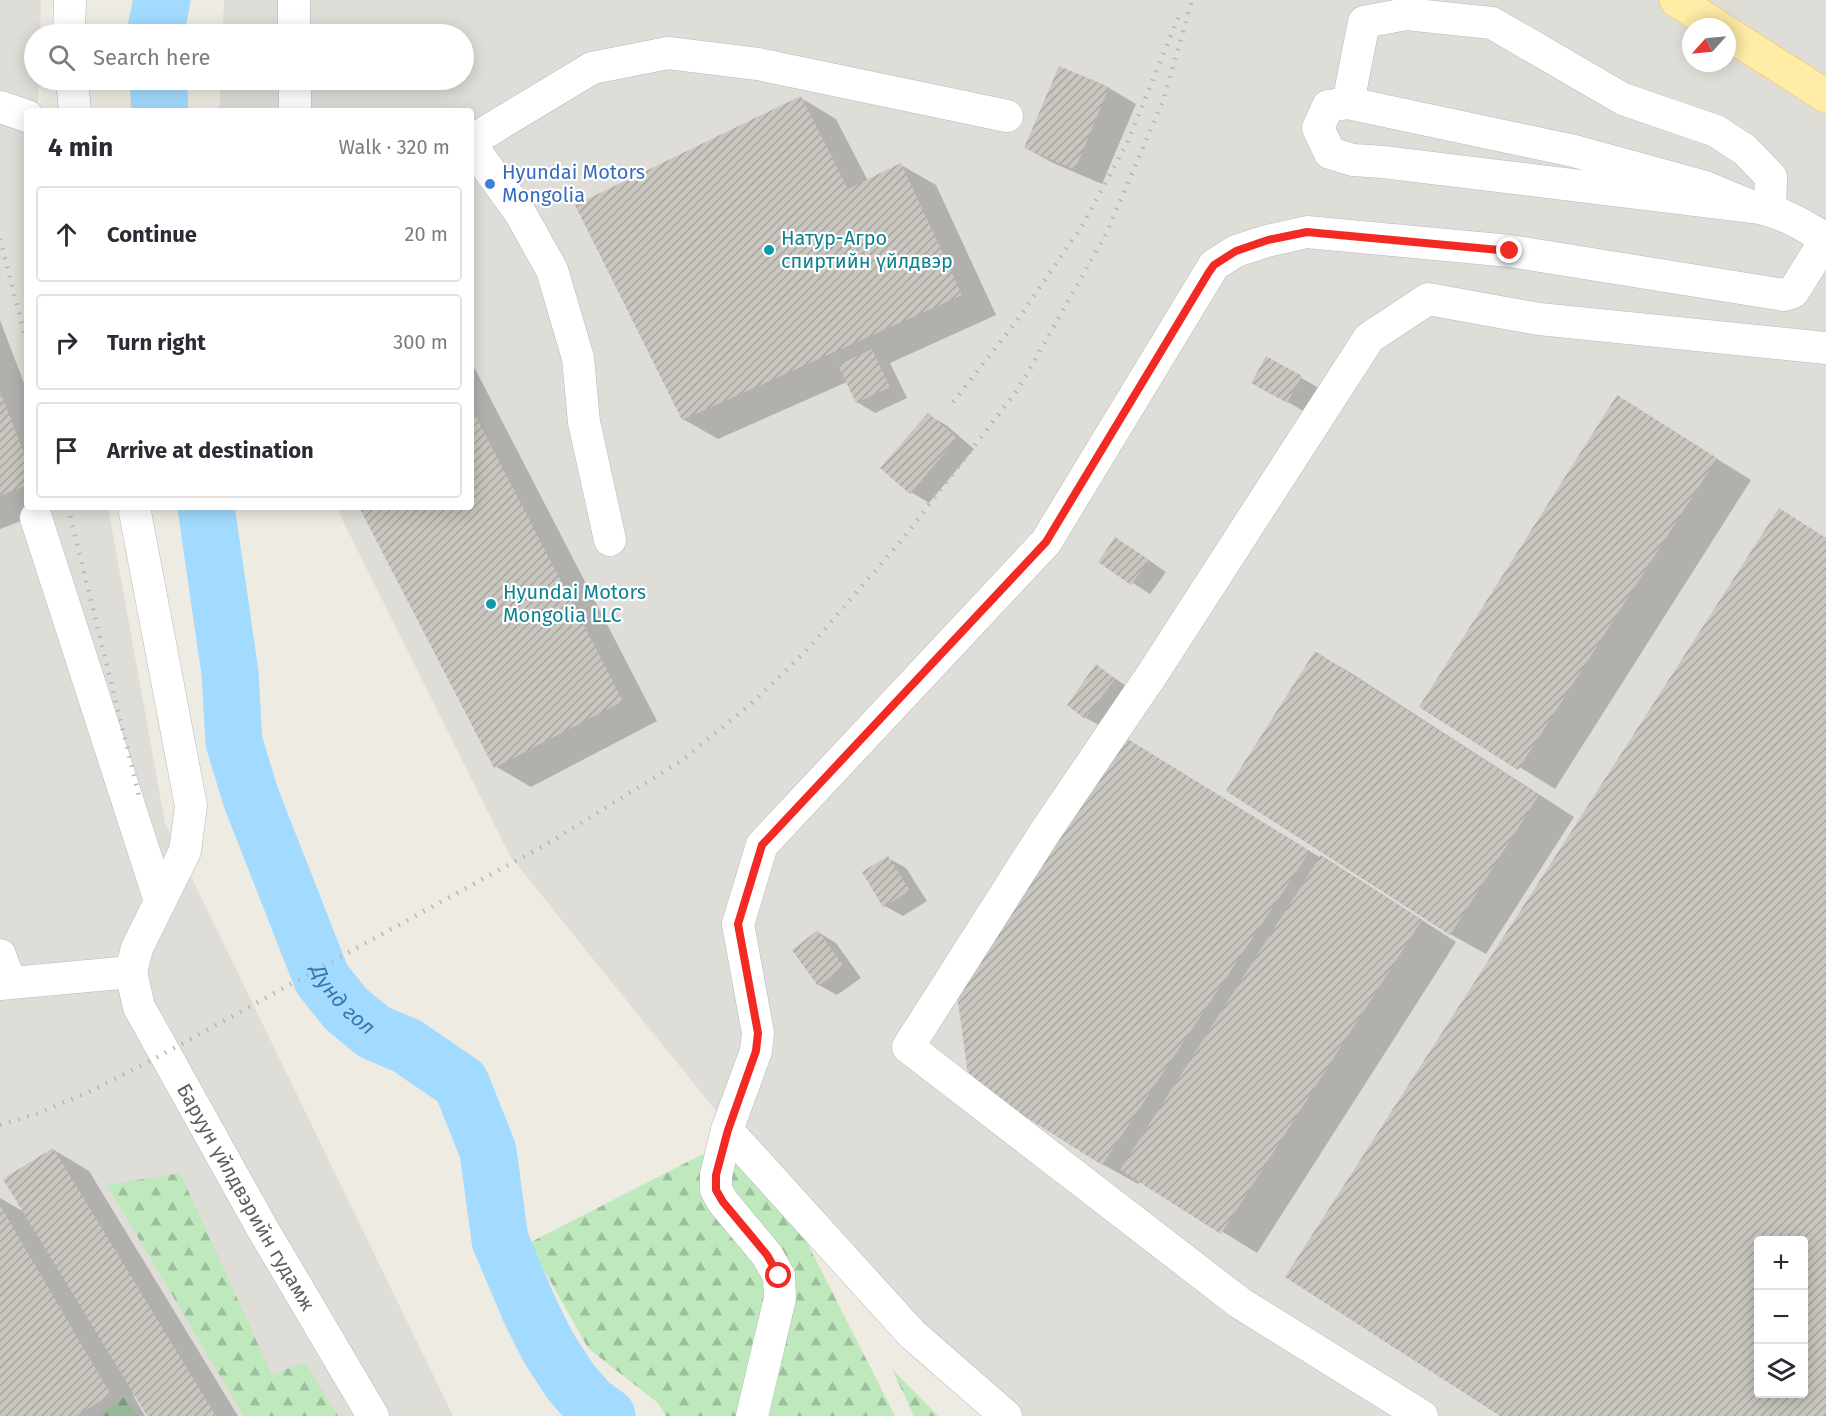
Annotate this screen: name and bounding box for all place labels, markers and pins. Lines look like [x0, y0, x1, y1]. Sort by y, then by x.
place label: Hyundai Motors Mongolia [502, 160, 645, 207]
marker: Hyundai Motors Mongolia [483, 177, 497, 191]
place label: Натур-Агро спиртийн үйлдвэр [781, 226, 953, 273]
marker: Натур-Агро спиртийн үйлдвэр [762, 243, 776, 257]
place label: Hyundai Motors Mongolia LLC [503, 580, 646, 627]
marker: Hyundai Motors Mongolia LLC [484, 597, 498, 611]

